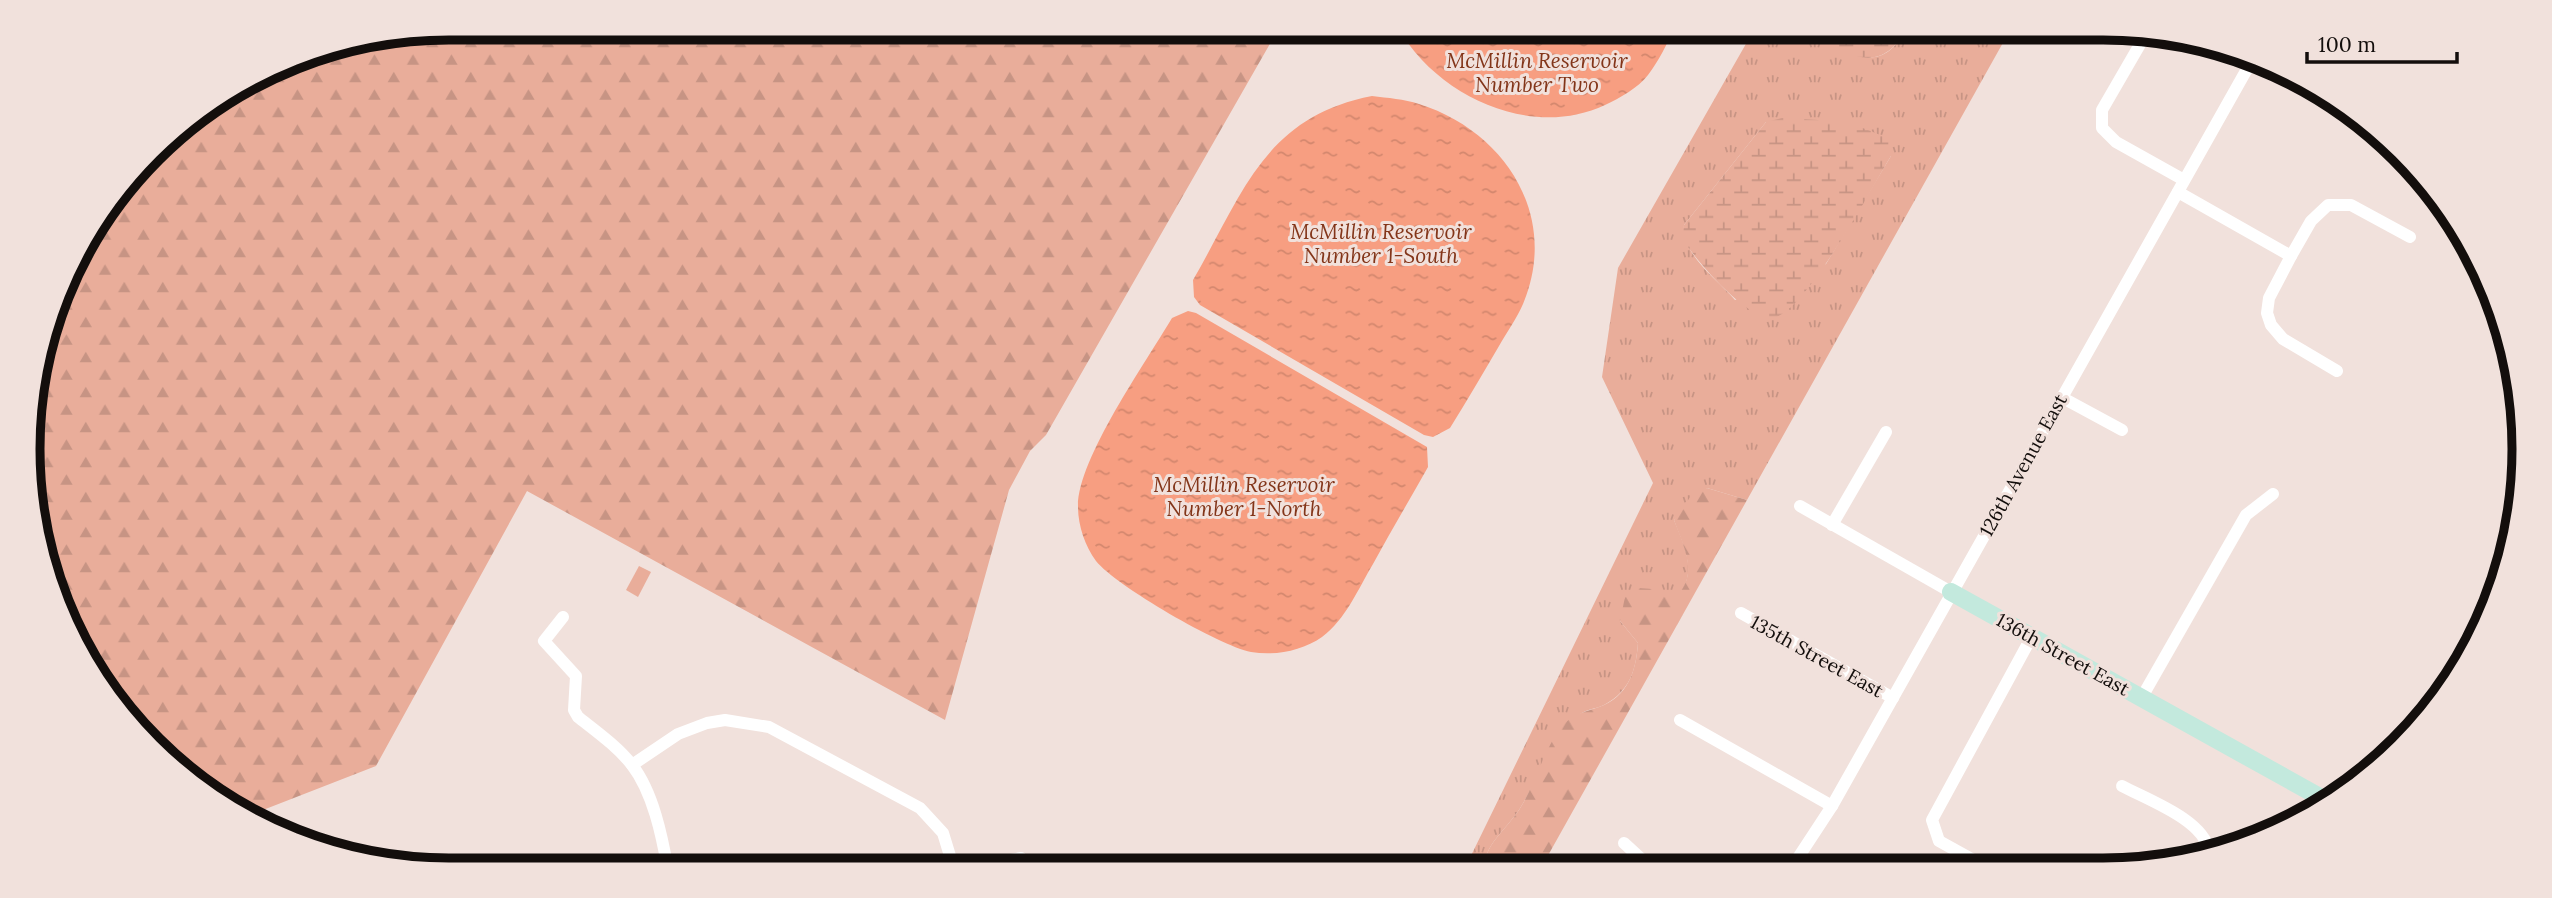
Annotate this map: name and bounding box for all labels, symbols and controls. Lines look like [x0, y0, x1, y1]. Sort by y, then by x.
scale bar [2307, 21, 2458, 65]
text: 100 m [2318, 31, 2376, 58]
water label: McMillin Reservoir Number Two [1446, 47, 1628, 98]
water label: McMillin Reservoir Number 1-South [1290, 218, 1472, 269]
street label: 126th Avenue East [1974, 389, 2072, 540]
water label: McMillin Reservoir Number 1-North [1153, 471, 1335, 522]
street label: 136th Street East [1992, 607, 2134, 701]
street label: 135th Street East [1746, 610, 1888, 703]

